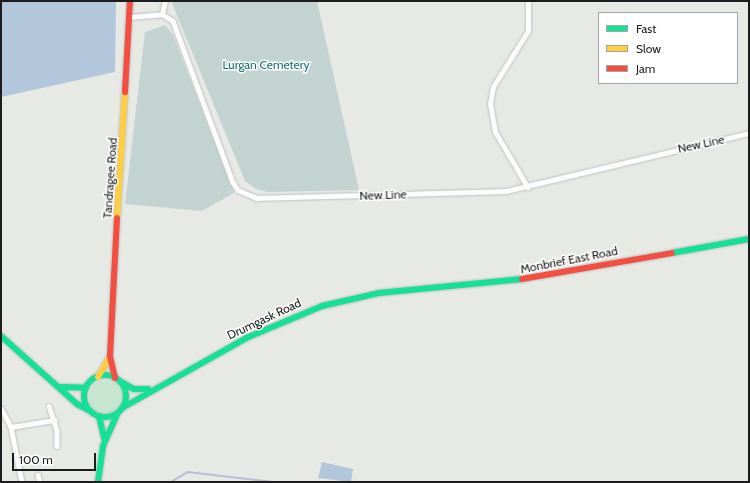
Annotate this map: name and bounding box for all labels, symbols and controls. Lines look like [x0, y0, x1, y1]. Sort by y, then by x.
legend [598, 12, 738, 84]
text: Fast [636, 21, 656, 36]
text: Slow [636, 41, 661, 56]
park label: Lurgan Cemetery [222, 58, 310, 72]
text: Jam [636, 61, 655, 76]
street label: New Line [676, 132, 726, 156]
street label: Tandragee Road [100, 137, 120, 219]
street label: New Line [359, 187, 407, 203]
street label: Monbrief East Road [519, 243, 619, 277]
street label: Drumgask Road [225, 296, 303, 342]
scale bar [14, 445, 98, 471]
text: 100 m [19, 452, 53, 467]

